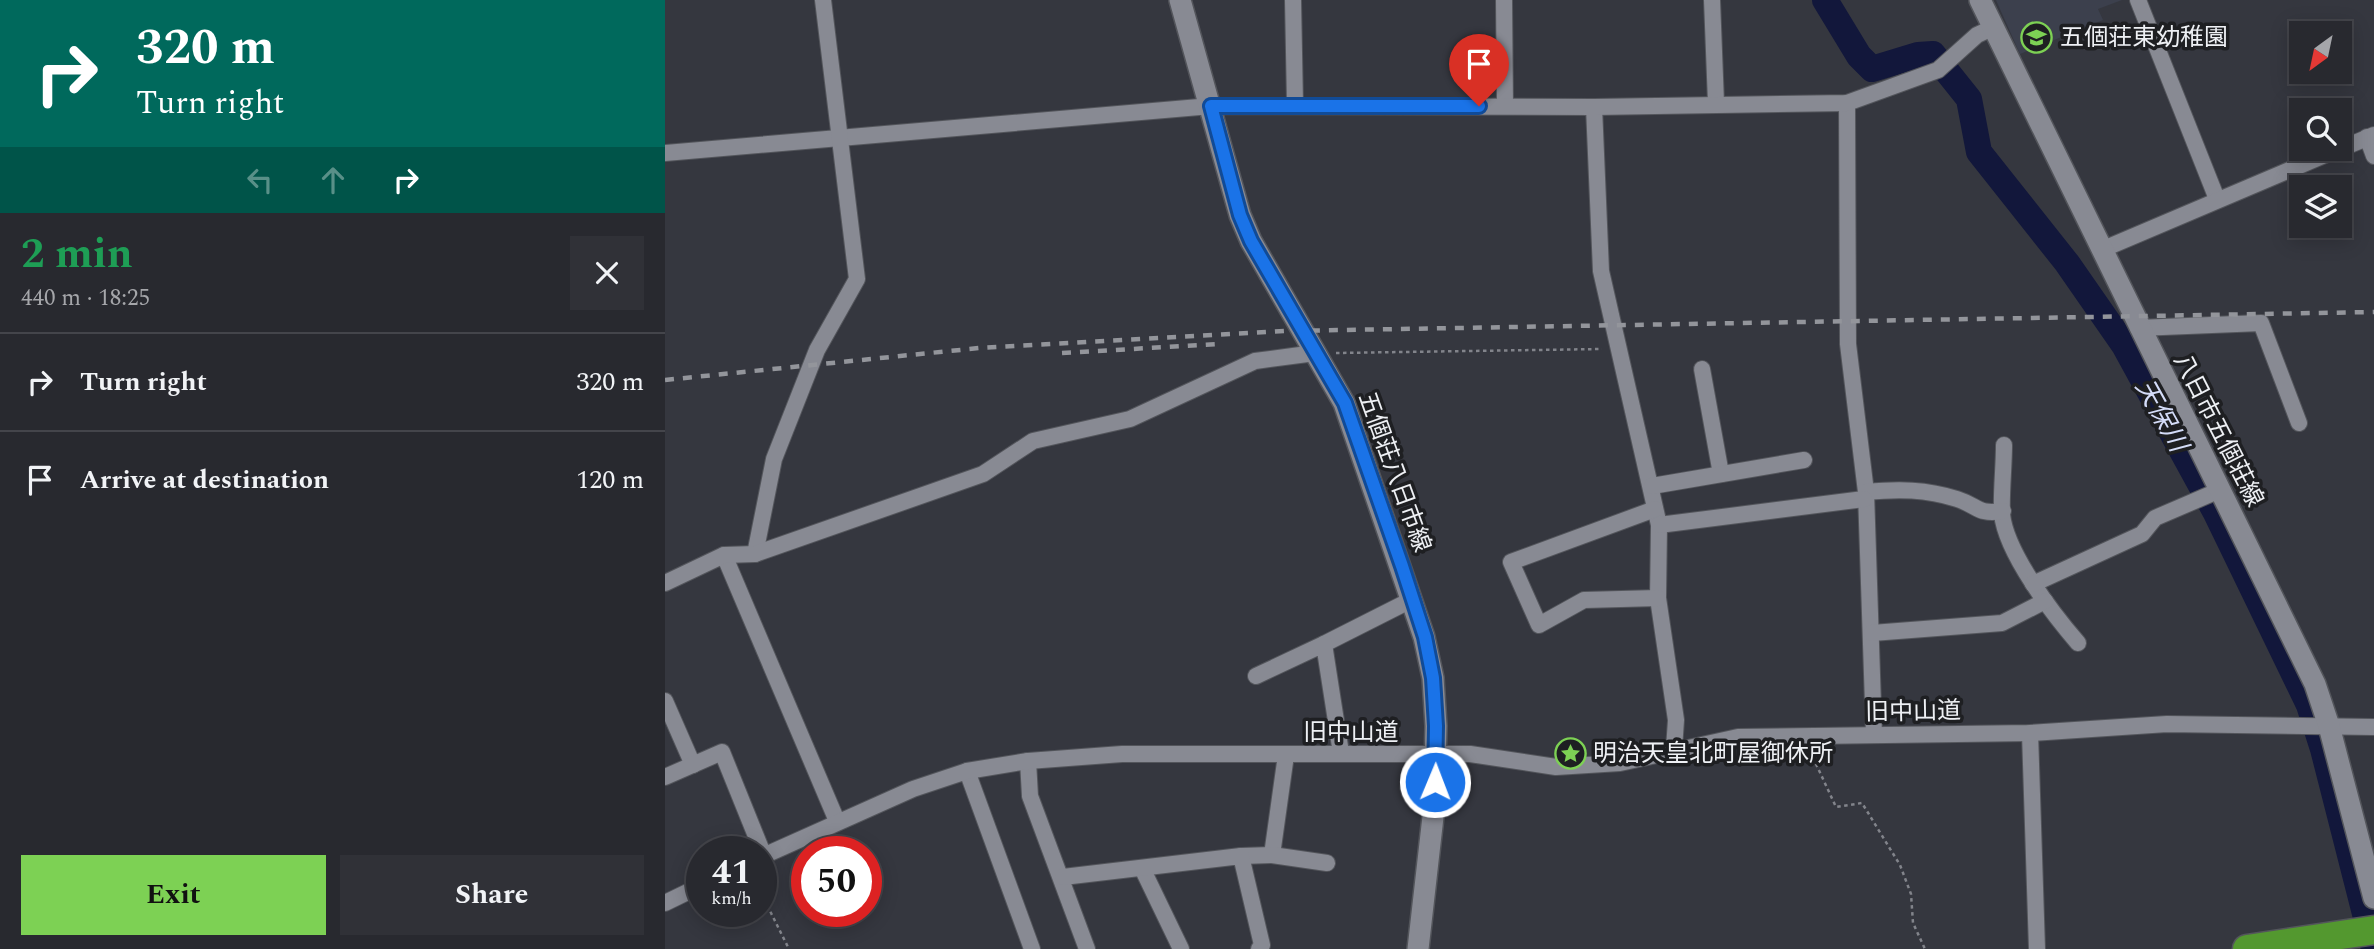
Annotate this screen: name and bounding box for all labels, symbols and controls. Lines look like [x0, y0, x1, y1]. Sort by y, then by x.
text: 320 m [136, 11, 275, 86]
school or university icon: 五個荘東幼稚園 [2020, 20, 2054, 54]
place label: 五個荘東幼稚園 [2060, 20, 2228, 56]
north arrow [2289, 21, 2352, 84]
map controls [2289, 21, 2352, 238]
icon: right [21, 28, 112, 119]
pin [1449, 34, 1509, 106]
icon: arrive [1460, 45, 1498, 83]
text: Turn right [136, 79, 284, 128]
button: search [2289, 98, 2352, 161]
icon: left [241, 161, 279, 199]
icon: ahead [314, 161, 352, 199]
icon: right [387, 161, 425, 199]
button: layers [2289, 175, 2352, 238]
text: 2 min [21, 223, 133, 286]
button: close [570, 236, 644, 310]
text: 440 m · 18:25 [21, 281, 150, 316]
street label: 八日市五個荘線 [2164, 347, 2272, 513]
text: Turn right [80, 362, 207, 402]
text: 320 m [576, 362, 644, 402]
icon: right [21, 363, 59, 401]
water label: 天保川 [2125, 372, 2199, 462]
street label: 五個荘八日市線 [1348, 387, 1440, 557]
text: Arrive at destination [80, 460, 329, 500]
text: 120 m [576, 460, 644, 500]
icon: arrive [21, 461, 59, 499]
street label: 旧中山道 [1865, 693, 1961, 731]
street label: 旧中山道 [1303, 715, 1399, 751]
place icon: 明治天皇北町屋御休所 [1553, 736, 1587, 770]
place label: 明治天皇北町屋御休所 [1593, 736, 1833, 772]
position arrow [1398, 745, 1472, 819]
speed limit sign: 50 [791, 836, 882, 927]
text: 41 [712, 846, 751, 899]
button: Exit [21, 855, 326, 935]
button: Share [340, 855, 644, 935]
text: km/h [711, 885, 752, 912]

